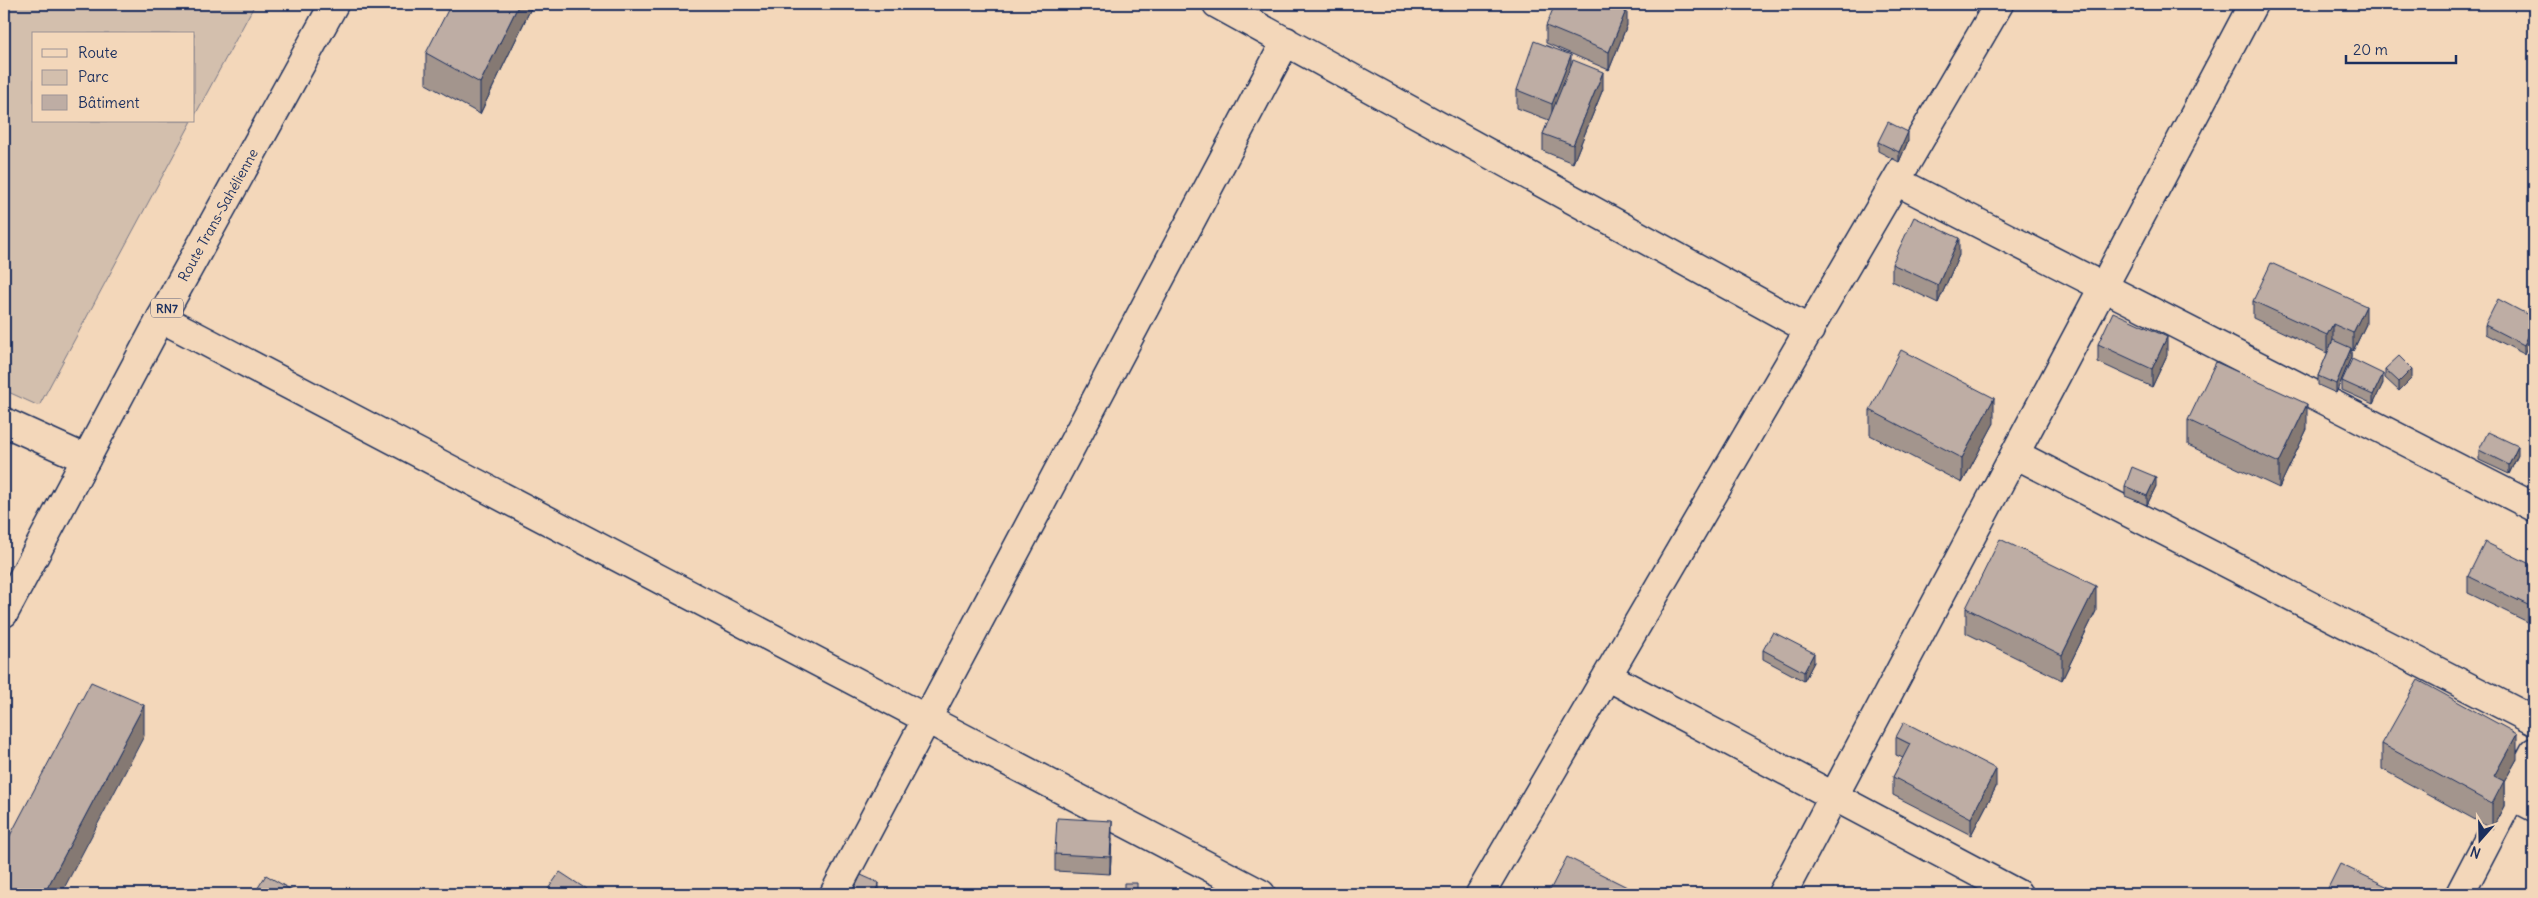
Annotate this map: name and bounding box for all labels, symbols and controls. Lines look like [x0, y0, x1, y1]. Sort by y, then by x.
legend [32, 32, 195, 122]
scale bar [2346, 32, 2456, 64]
text: 20 m [2353, 40, 2388, 59]
text: Route [78, 43, 118, 62]
text: Parc [78, 67, 109, 86]
text: Bâtiment [78, 93, 140, 112]
street label: Route Trans-Sahélienne [174, 145, 262, 285]
road number: RN7 [151, 298, 183, 318]
north arrow [2456, 816, 2506, 866]
text: N [2468, 842, 2483, 862]

